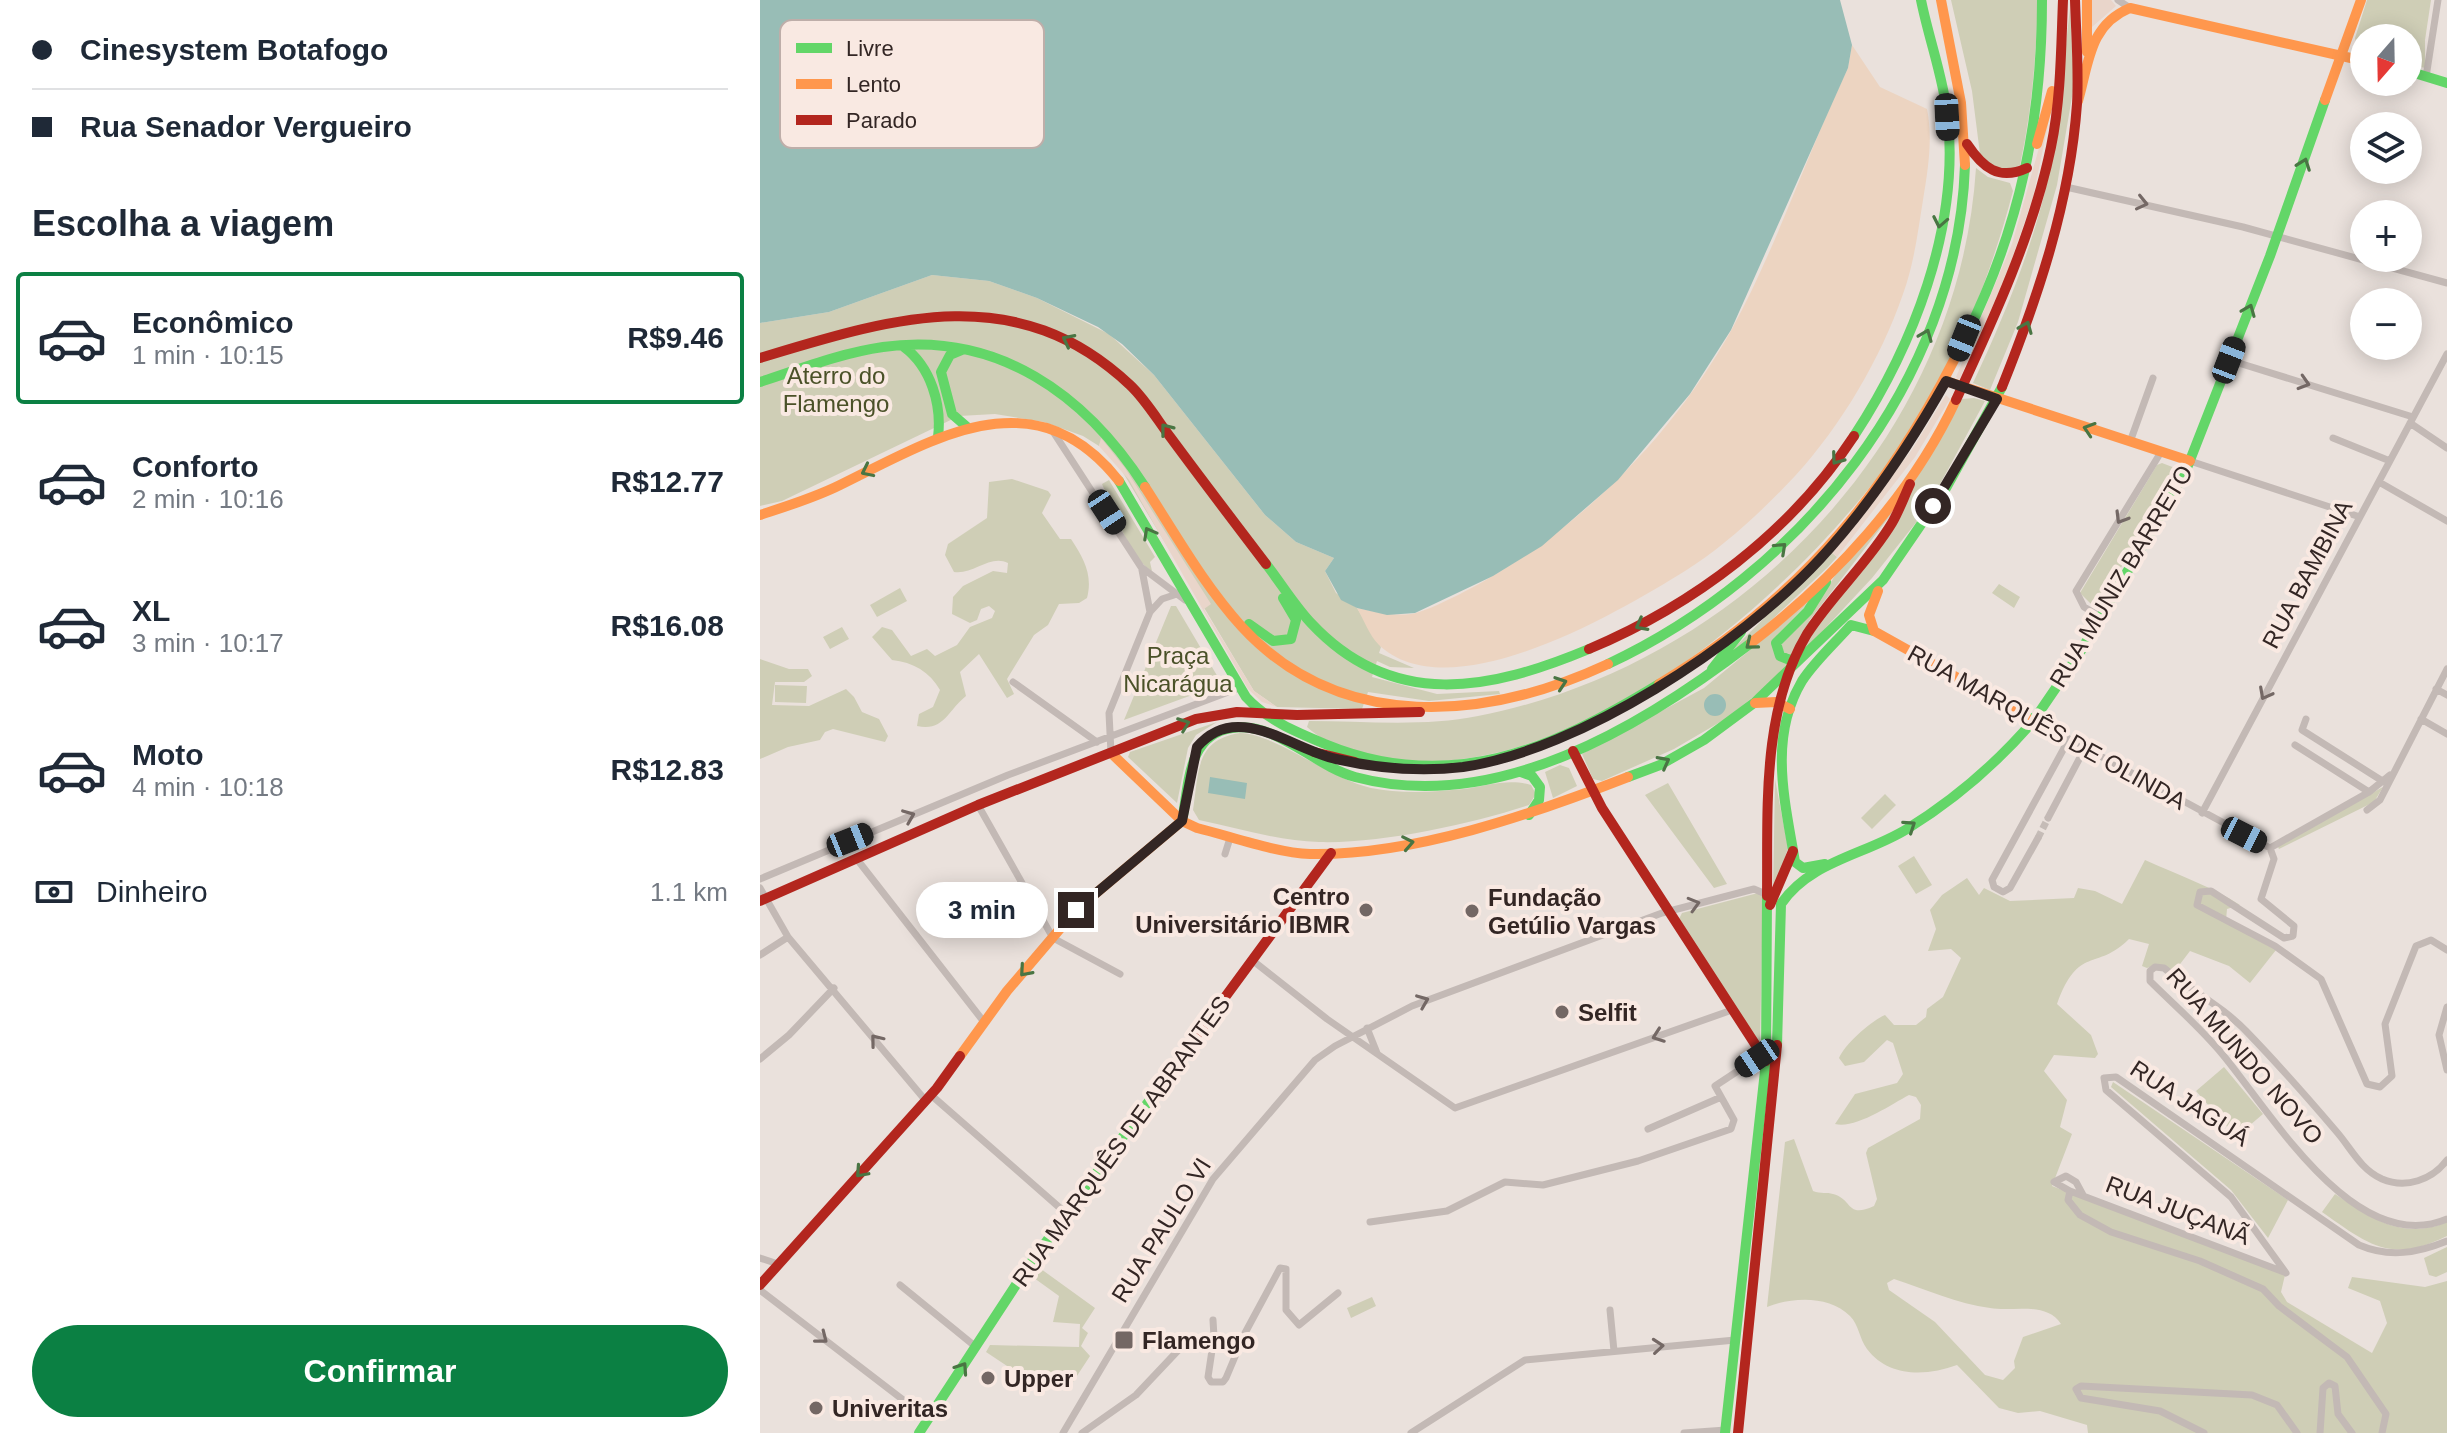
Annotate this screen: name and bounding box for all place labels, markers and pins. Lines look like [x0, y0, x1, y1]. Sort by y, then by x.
place label: Centro Universitário IBMR [1135, 883, 1350, 938]
place label: Fundação Getúlio Vargas [1488, 884, 1656, 939]
marker: Centro Universitário IBMR [1357, 901, 1375, 919]
marker: Fundação Getúlio Vargas [1463, 902, 1481, 920]
place label: Selfit [1578, 999, 1637, 1026]
marker: Selfit [1553, 1003, 1571, 1021]
place label: Flamengo [1142, 1327, 1255, 1354]
marker: Flamengo [1113, 1329, 1135, 1351]
place label: Upper [1004, 1365, 1073, 1392]
marker: Upper [979, 1369, 997, 1387]
place label: Univeritas [832, 1395, 948, 1422]
marker: Univeritas [807, 1399, 825, 1417]

